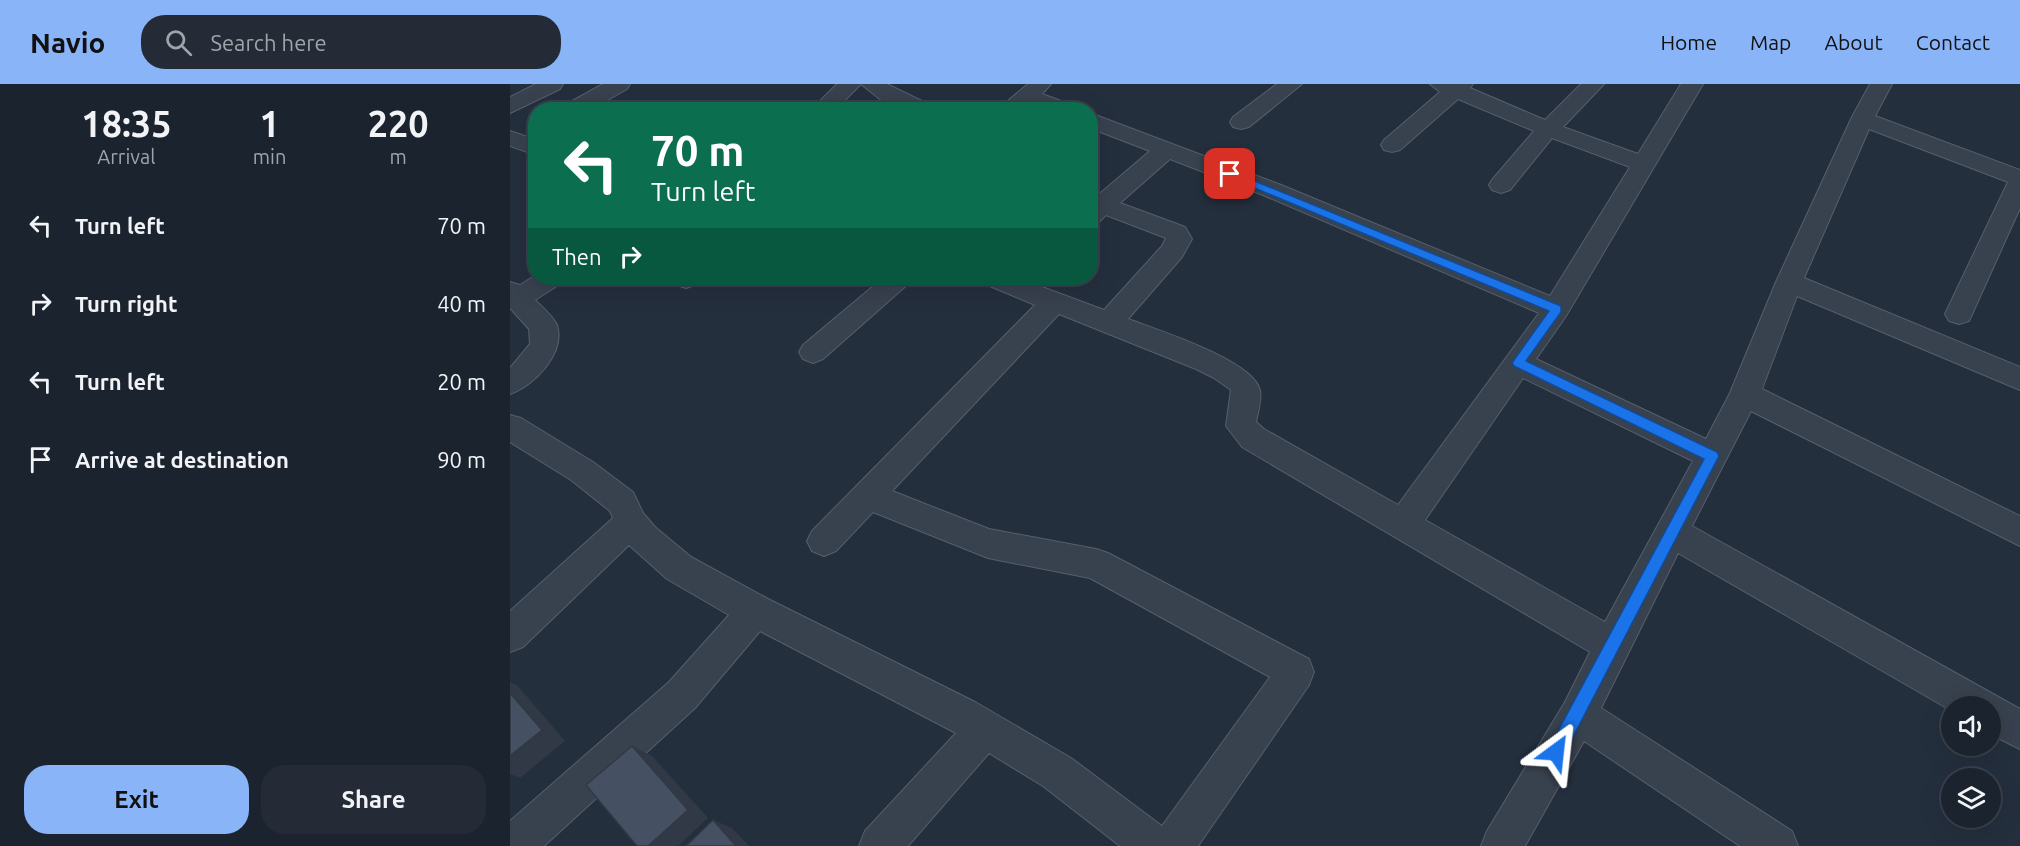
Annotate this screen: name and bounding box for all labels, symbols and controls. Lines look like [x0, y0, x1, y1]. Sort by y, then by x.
search box [141, 15, 561, 69]
icon: search [162, 26, 195, 59]
text: Navio [30, 27, 105, 58]
text: Search here [210, 30, 327, 55]
text: Home [1660, 30, 1717, 54]
text: Map [1750, 30, 1791, 54]
text: About [1824, 30, 1883, 54]
text: Contact [1916, 30, 1990, 54]
text: 18:35 [81, 103, 171, 144]
text: 1 [259, 103, 280, 144]
text: 220 [368, 103, 429, 144]
icon: left [552, 126, 630, 204]
text: 70 m [651, 127, 745, 174]
text: Arrival [97, 145, 156, 168]
text: min [253, 145, 286, 168]
text: m [390, 145, 407, 168]
pin [1204, 148, 1255, 199]
icon: arrive [1213, 157, 1246, 190]
text: Turn left [651, 176, 755, 206]
icon: left [24, 209, 57, 242]
text: Turn left [75, 213, 165, 238]
text: 70 m [437, 213, 486, 238]
icon: right [614, 240, 647, 273]
text: Then [552, 244, 602, 269]
icon: right [24, 287, 57, 320]
text: Turn right [75, 291, 177, 316]
text: 40 m [437, 291, 486, 316]
icon: left [24, 365, 57, 398]
text: Turn left [75, 369, 165, 394]
text: 20 m [437, 369, 486, 394]
icon: arrive [24, 443, 57, 476]
text: Arrive at destination [75, 447, 289, 472]
text: 90 m [437, 447, 486, 472]
map controls [1941, 696, 2001, 828]
button: sound [1941, 696, 2001, 756]
position arrow [1524, 720, 1588, 784]
button: Exit [24, 765, 249, 834]
button: Share [261, 765, 486, 834]
button: layers [1941, 768, 2001, 828]

